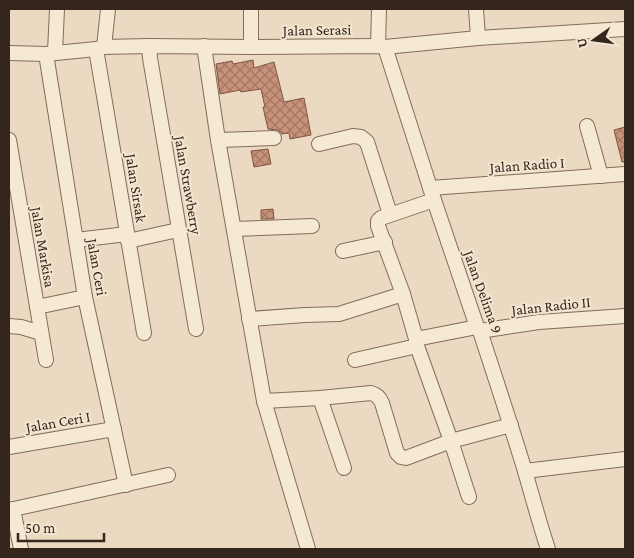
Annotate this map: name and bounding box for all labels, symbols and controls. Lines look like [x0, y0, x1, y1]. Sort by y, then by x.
north arrow [569, 15, 619, 65]
street label: Jalan Serasi [281, 21, 351, 40]
text: U [572, 36, 590, 50]
street label: Jalan Strawberry [170, 132, 205, 236]
street label: Jalan Sirsak [121, 151, 149, 224]
street label: Jalan Radio I [487, 154, 565, 177]
street label: Jalan Markisa [27, 203, 58, 289]
street label: Jalan Ceri [83, 235, 110, 297]
street label: Jalan Delima 9 [459, 247, 505, 336]
street label: Jalan Radio II [509, 294, 591, 319]
street label: Jalan Ceri I [23, 408, 92, 437]
scale bar [18, 510, 104, 542]
text: 50 m [25, 520, 55, 536]

